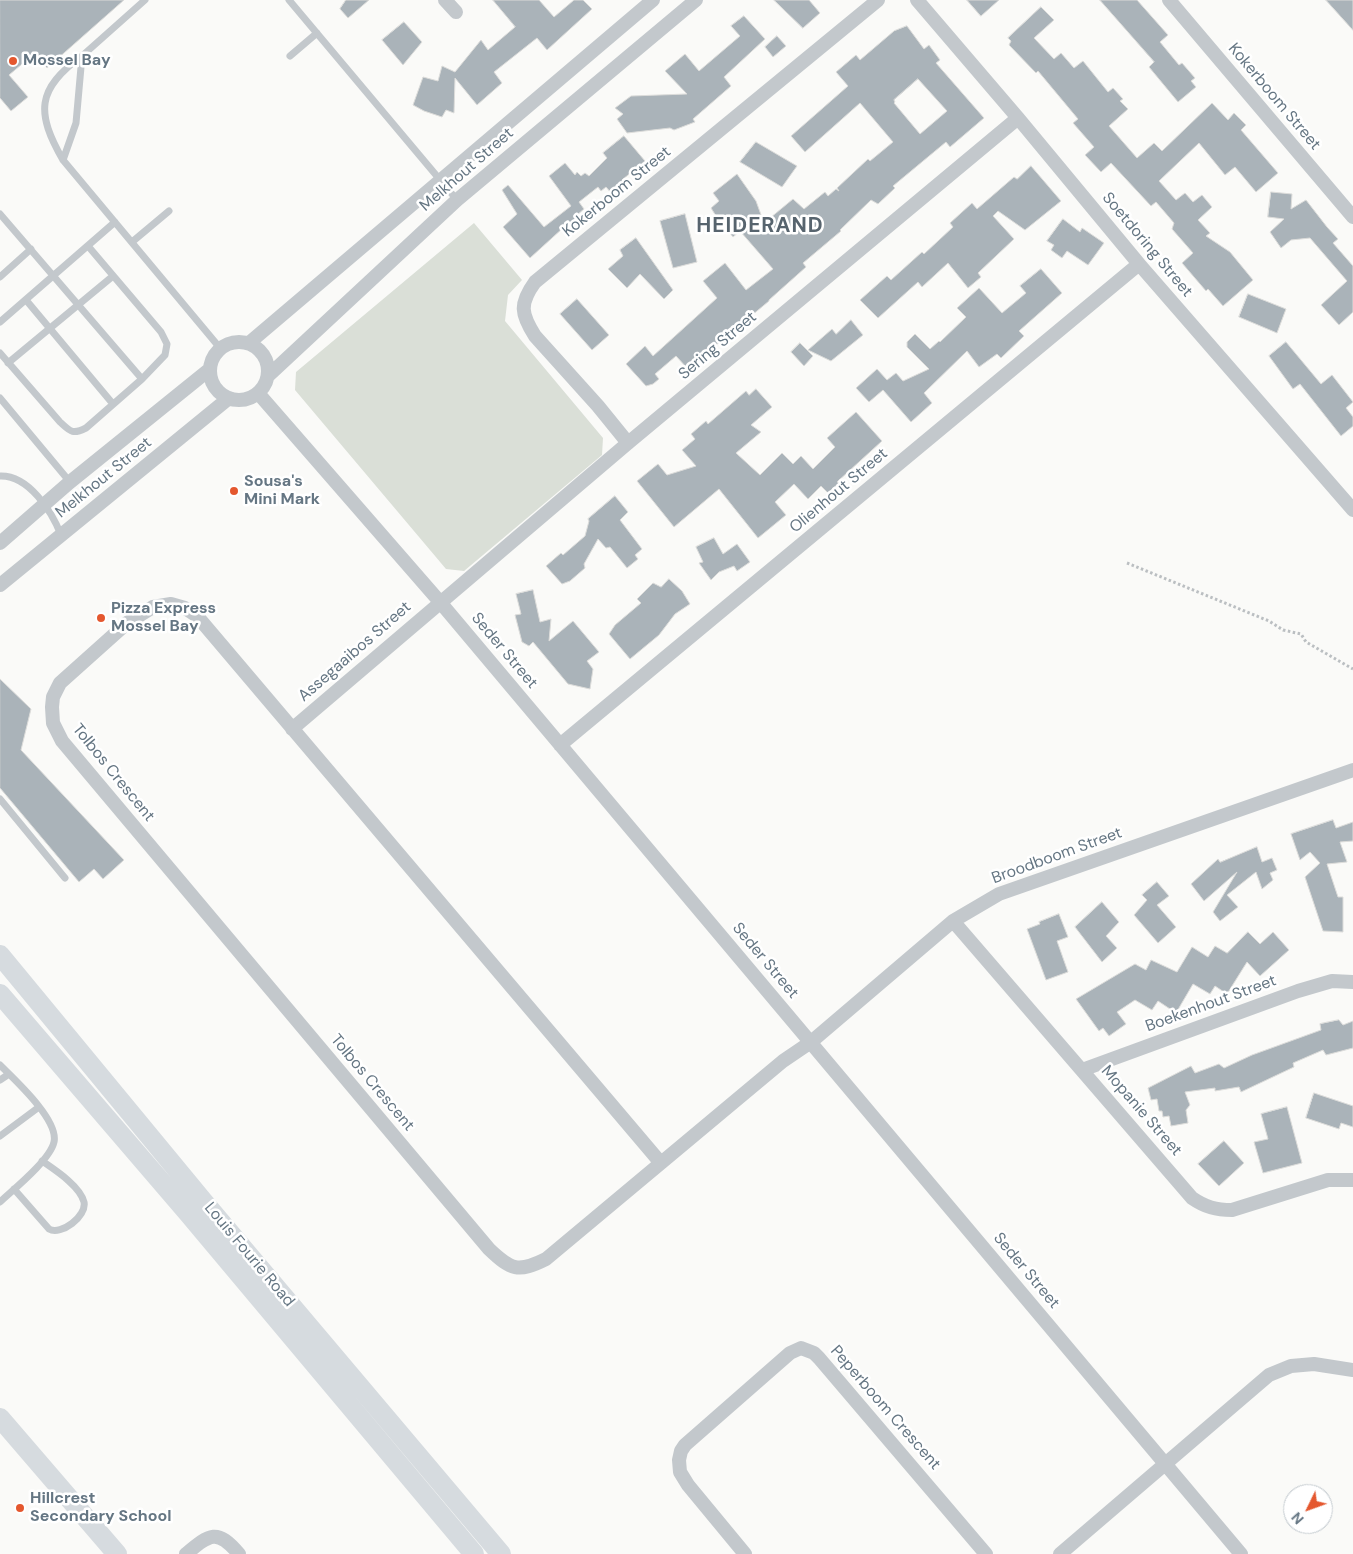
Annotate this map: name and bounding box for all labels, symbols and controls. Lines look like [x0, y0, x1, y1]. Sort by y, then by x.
street label: Kokerboom Street [1224, 40, 1324, 154]
place label: Mossel Bay [23, 51, 111, 71]
marker: Mossel Bay [7, 55, 19, 67]
street label: Melkhout Street [416, 124, 518, 216]
street label: Kokerboom Street [559, 142, 675, 242]
street label: Soetdoring Street [1098, 189, 1196, 301]
district label: HEIDERAND [695, 213, 825, 239]
street label: Sering Street [675, 308, 761, 384]
street label: Melkhout Street [52, 433, 156, 523]
street label: Olienhout Street [786, 445, 892, 537]
place label: Sousa's Mini Mark [244, 472, 320, 510]
marker: Sousa's Mini Mark [228, 485, 240, 497]
street label: Assegaaibos Street [295, 598, 415, 706]
place label: Pizza Express Mossel Bay [111, 599, 216, 637]
street label: Seder Street [467, 609, 541, 693]
marker: Pizza Express Mossel Bay [95, 612, 107, 624]
street label: Tolbos Crescent [68, 720, 158, 826]
street label: Broodboom Street [989, 824, 1125, 888]
street label: Seder Street [728, 919, 802, 1003]
street label: Boekenhout Street [1143, 971, 1279, 1037]
street label: Tolbos Crescent [326, 1031, 418, 1135]
street label: Mopanie Street [1097, 1062, 1185, 1160]
street label: Louis Fourie Road [200, 1199, 298, 1311]
street label: Seder Street [989, 1229, 1063, 1313]
street label: Peperboom Crescent [826, 1342, 944, 1474]
north arrow [1283, 1484, 1333, 1534]
place label: Hillcrest Secondary School [30, 1489, 172, 1527]
marker: Hillcrest Secondary School [14, 1502, 26, 1514]
text: N [1287, 1509, 1308, 1528]

